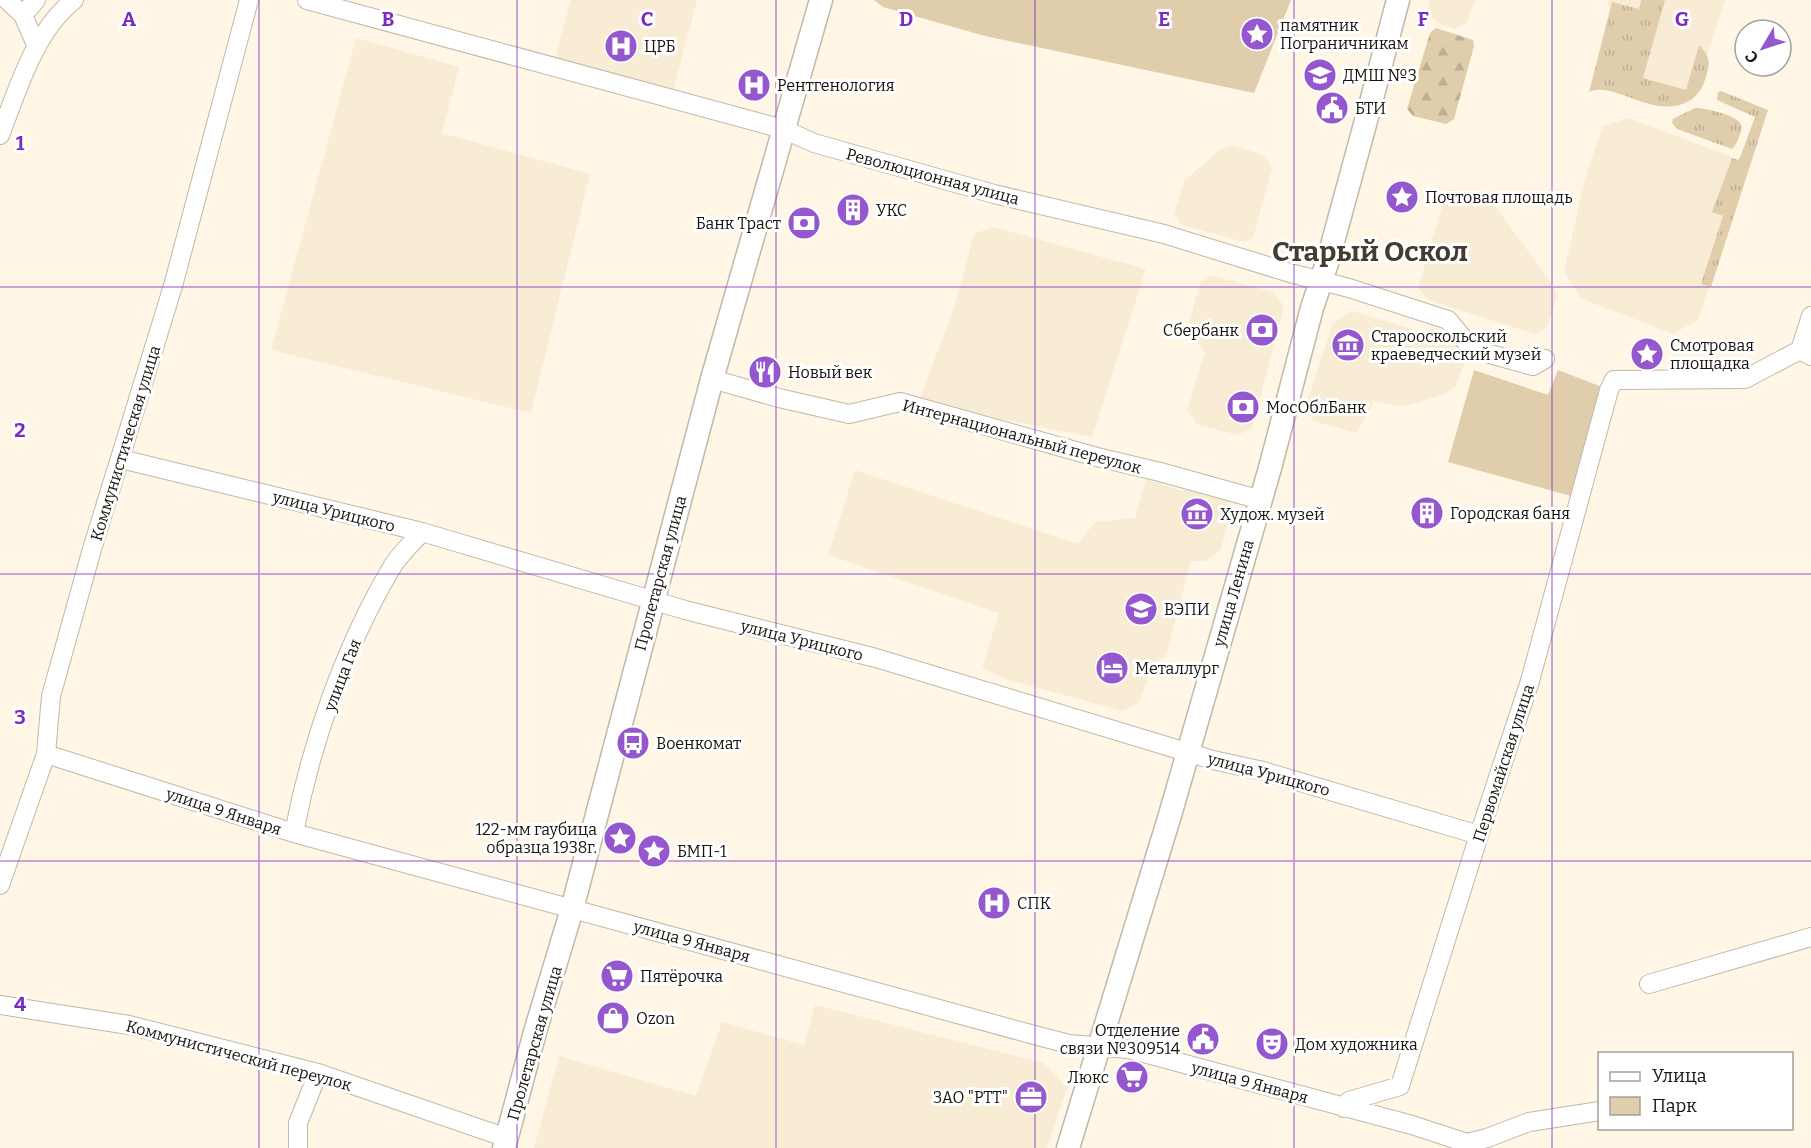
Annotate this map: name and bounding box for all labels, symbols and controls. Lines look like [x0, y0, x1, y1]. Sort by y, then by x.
text: A [122, 7, 137, 31]
text: B [382, 7, 395, 31]
text: C [641, 7, 653, 31]
text: D [899, 7, 913, 31]
text: E [1158, 7, 1170, 31]
text: F [1417, 7, 1429, 31]
text: G [1675, 7, 1689, 31]
place icon: памятник Пограничникам [1239, 16, 1275, 52]
place label: памятник Пограничникам [1280, 16, 1409, 53]
north arrow [1733, 18, 1793, 78]
hospital icon: ЦРБ [603, 28, 639, 64]
place label: ЦРБ [644, 37, 675, 56]
text: С [1741, 47, 1762, 67]
school or university icon: ДМШ №3 [1302, 57, 1338, 93]
place label: ДМШ №3 [1343, 66, 1417, 85]
hospital icon: Рентгенология [736, 67, 772, 103]
place label: Рентгенология [777, 76, 895, 95]
public building icon: БТИ [1314, 90, 1350, 126]
place label: БТИ [1355, 99, 1386, 118]
text: 1 [16, 131, 25, 155]
street label: Революционная улица [844, 144, 1022, 209]
place icon: Почтовая площадь [1384, 179, 1420, 215]
place label: Почтовая площадь [1425, 188, 1572, 207]
building icon: УКС [835, 192, 871, 228]
place label: УКС [876, 201, 907, 220]
bank icon: Банк Траст [786, 205, 822, 241]
place label: Банк Траст [696, 214, 781, 233]
district label: Старый Оскол [1272, 235, 1468, 268]
bank icon: Сбербанк [1244, 312, 1280, 348]
place label: Сбербанк [1163, 321, 1240, 340]
museum icon: Старооскольский краеведческий музей [1330, 327, 1366, 363]
place label: Старооскольский краеведческий музей [1371, 327, 1541, 364]
place icon: Смотровая площадка [1629, 336, 1665, 372]
place label: Смотровая площадка [1670, 336, 1754, 373]
street label: Коммунистическая улица [87, 343, 164, 543]
restaurant icon: Новый век [747, 354, 783, 390]
place label: Новый век [788, 363, 873, 382]
bank icon: МосОблБанк [1225, 389, 1261, 425]
street label: Интернациональный переулок [900, 395, 1144, 478]
place label: МосОблБанк [1266, 398, 1367, 417]
text: 2 [14, 418, 26, 442]
street label: улица Урицкого [270, 487, 397, 536]
street label: Пролетарская улица [631, 493, 690, 653]
building icon: Городская баня [1409, 495, 1445, 531]
museum icon: Худож. музей [1179, 496, 1215, 532]
place label: Городская баня [1450, 504, 1570, 523]
place label: Худож. музей [1220, 505, 1325, 524]
street label: улица Ленина [1209, 537, 1258, 650]
school or university icon: ВЭПИ [1123, 591, 1159, 627]
place label: ВЭПИ [1164, 600, 1210, 619]
street label: улица Урицкого [738, 616, 865, 665]
street label: улица Гая [320, 636, 365, 715]
hotel icon: Металлург [1094, 650, 1130, 686]
place label: Металлург [1135, 659, 1219, 678]
street label: Первомайская улица [1469, 682, 1538, 845]
text: 3 [14, 705, 26, 729]
bus stop icon: Военкомат [615, 725, 651, 761]
place label: Военкомат [656, 734, 741, 753]
street label: улица Урицкого [1205, 749, 1332, 800]
street label: улица 9 Января [163, 784, 284, 839]
place label: 122-мм гаубица образца 1938г. [476, 820, 597, 857]
place icon: 122-мм гаубица образца 1938г. [602, 820, 638, 856]
place icon: БМП-1 [636, 833, 672, 869]
place label: БМП-1 [677, 842, 727, 861]
hospital icon: СПК [976, 885, 1012, 921]
place label: СПК [1017, 894, 1052, 913]
street label: улица 9 Января [631, 917, 752, 966]
supermarket icon: Пятёрочка [599, 958, 635, 994]
street label: Пролетарская улица [503, 963, 566, 1123]
place label: Пятёрочка [640, 967, 723, 986]
text: 4 [14, 992, 26, 1016]
shop icon: Ozon [595, 1000, 631, 1036]
place label: Ozon [636, 1009, 675, 1028]
street label: Коммунистический переулок [124, 1016, 354, 1095]
place label: Отделение связи №309514 [1060, 1021, 1181, 1058]
public building icon: Отделение связи №309514 [1185, 1021, 1221, 1057]
theatre icon: Дом художника [1254, 1026, 1290, 1062]
place label: Дом художника [1295, 1035, 1418, 1054]
legend [1598, 1052, 1793, 1130]
street label: улица 9 Января [1189, 1058, 1310, 1107]
supermarket icon: Люкс [1114, 1059, 1150, 1095]
text: Улица [1652, 1065, 1707, 1087]
place label: Люкс [1067, 1068, 1109, 1087]
office icon: ЗАО "РТТ" [1013, 1079, 1049, 1115]
place label: ЗАО "РТТ" [933, 1088, 1008, 1107]
text: Парк [1652, 1095, 1697, 1117]

